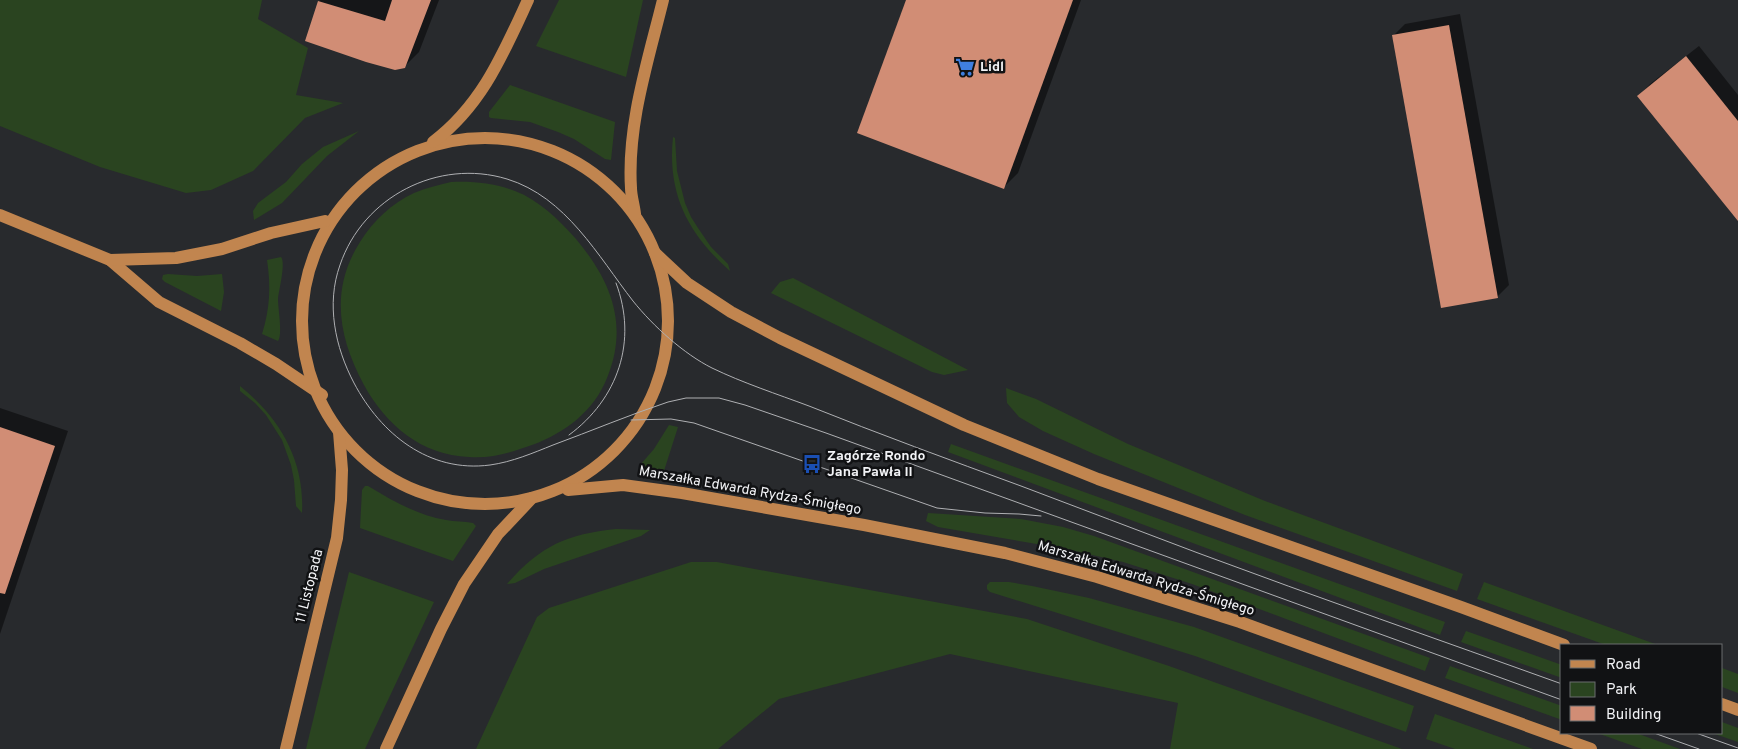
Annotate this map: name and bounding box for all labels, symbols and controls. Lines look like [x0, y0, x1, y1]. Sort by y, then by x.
supermarket icon: Lidl [954, 56, 976, 78]
place label: Lidl [980, 59, 1004, 76]
place label: Zagórze Rondo Jana Pawła II [827, 448, 926, 481]
bus stop icon: Zagórze Rondo Jana Pawła II [801, 453, 823, 475]
street label: Marszałka Edwarda Rydza-Śmigłego [637, 462, 863, 519]
street label: Marszałka Edwarda Rydza-Śmigłego [1036, 537, 1257, 620]
street label: 11 Listopada [293, 547, 327, 625]
legend [1560, 644, 1723, 734]
text: Road [1606, 656, 1641, 675]
text: Park [1606, 681, 1637, 700]
text: Building [1606, 706, 1661, 725]

